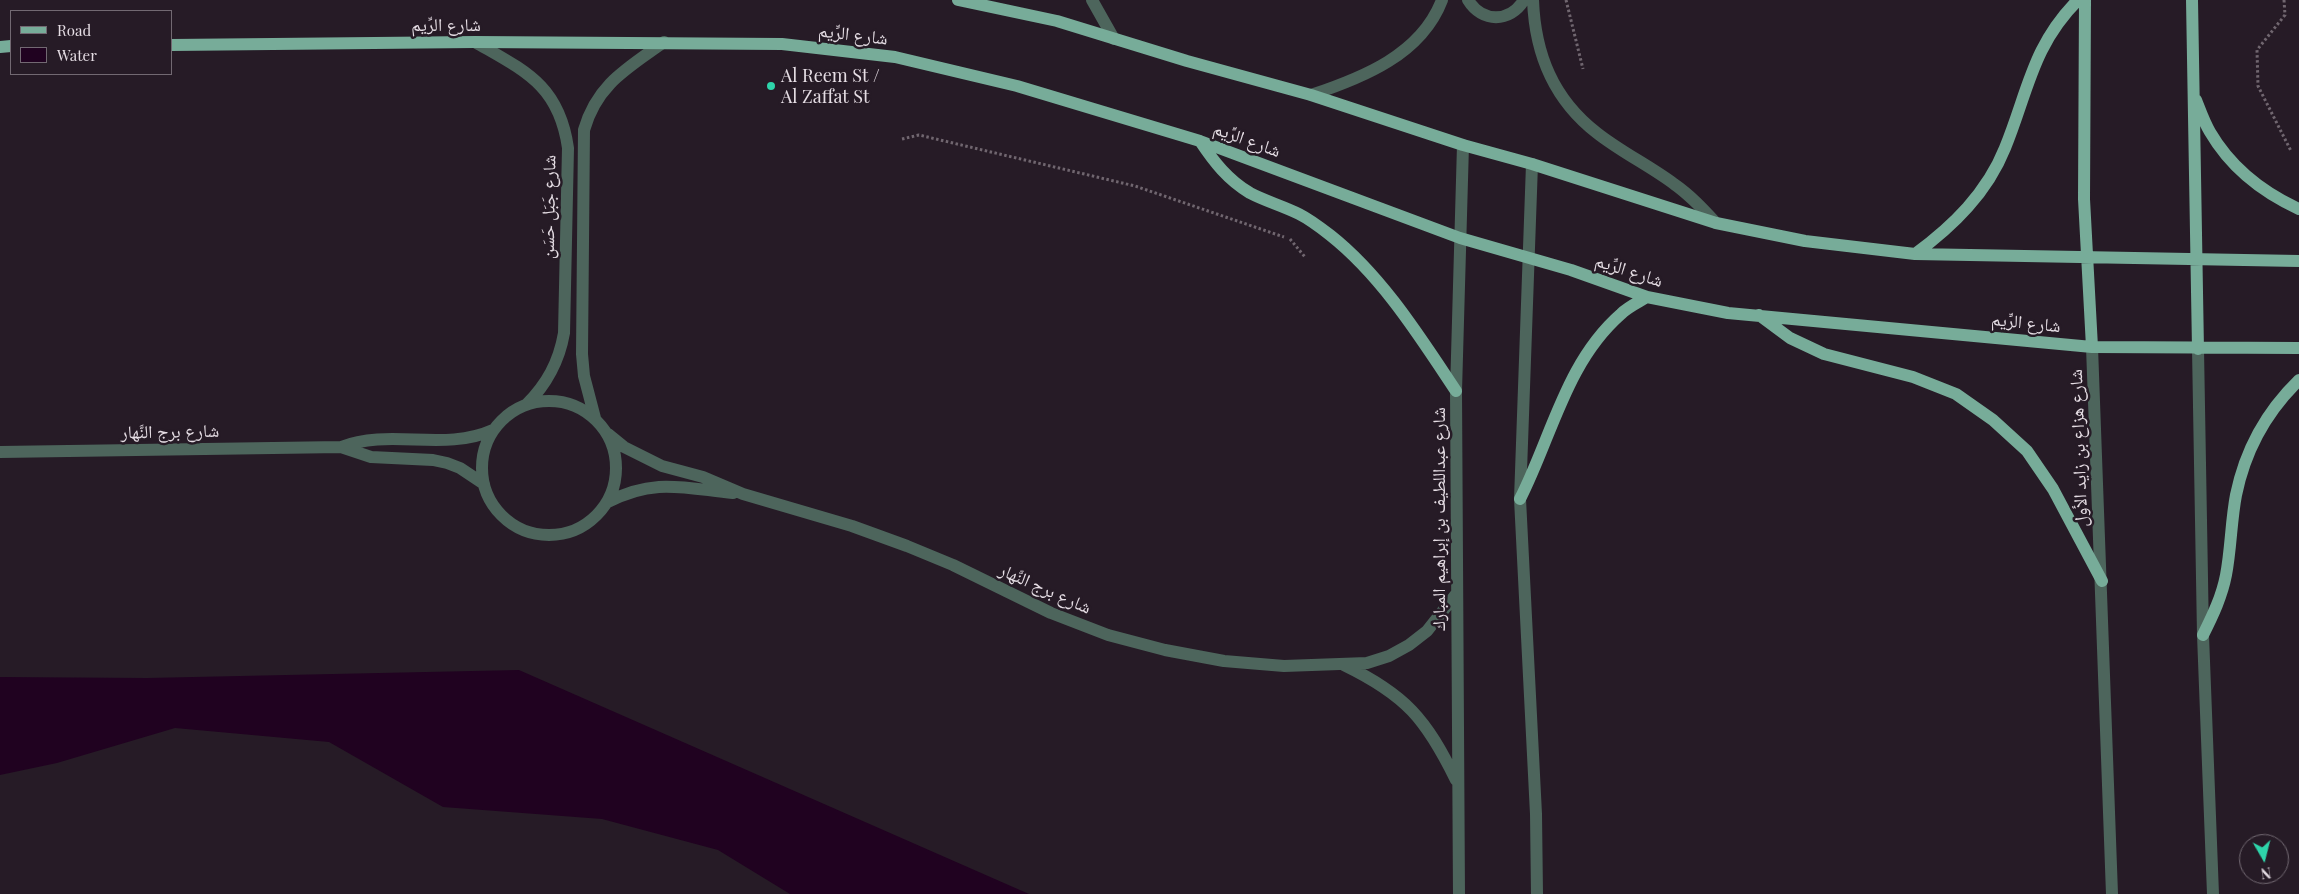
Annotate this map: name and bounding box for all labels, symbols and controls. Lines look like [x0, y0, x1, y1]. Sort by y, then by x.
legend [10, 10, 172, 75]
street label: شارع الرِّيم [411, 14, 481, 36]
text: Road [57, 20, 91, 40]
street label: شارع الرِّيم [817, 20, 889, 50]
text: Water [57, 45, 97, 65]
place label: Al Reem St / Al Zaffat St [781, 65, 880, 108]
marker: Al Reem St / Al Zaffat St [765, 80, 777, 92]
street label: شارع الرِّيم [1211, 118, 1283, 162]
street label: شارع جَبَل حَسَن [537, 155, 561, 259]
street label: شارع الرِّيم [1592, 250, 1666, 292]
street label: شارع الرِّيم [1990, 309, 2062, 337]
street label: شارع هزاع بن زايد الأول [2065, 369, 2093, 527]
street label: شارع عبداللطيف بن إبراهيم المبارك [1428, 407, 1450, 631]
street label: شارع برج النَّهار [121, 420, 219, 444]
street label: شارع برج النَّهار [996, 559, 1094, 619]
north arrow [2239, 834, 2289, 884]
text: N [2260, 863, 2272, 883]

